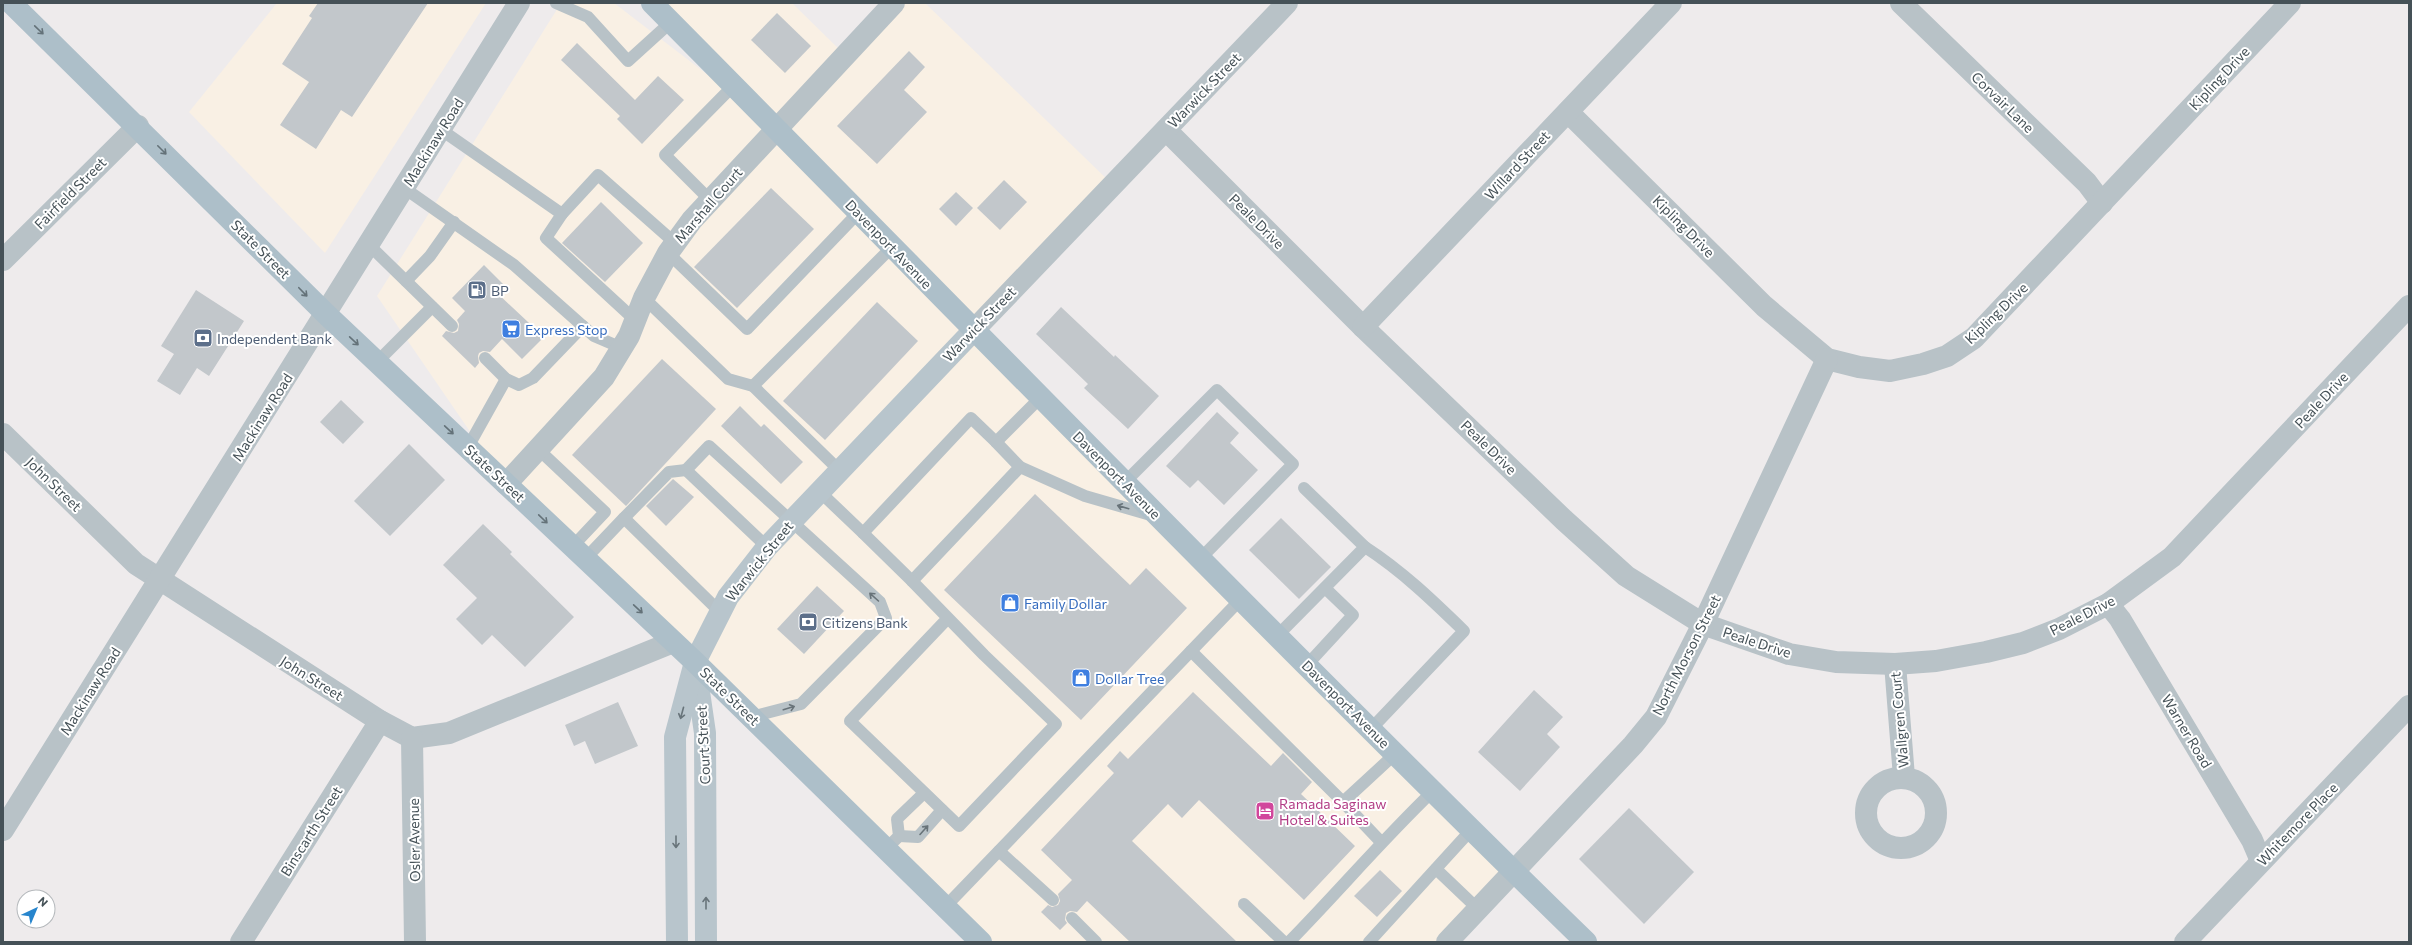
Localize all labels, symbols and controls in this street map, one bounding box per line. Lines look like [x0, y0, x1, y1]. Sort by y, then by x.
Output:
one-way arrow [34, 25, 44, 35]
street label: Kipling Drive [2185, 43, 2253, 113]
street label: Warwick Street [1164, 49, 1244, 131]
street label: Corvair Lane [1968, 68, 2038, 136]
street label: Mackinaw Road [399, 95, 467, 189]
street label: Willard Street [1481, 127, 1553, 203]
one-way arrow [157, 145, 167, 155]
street label: Fairfield Street [31, 153, 110, 232]
street label: Marshall Court [671, 164, 746, 246]
street label: Peale Drive [1226, 190, 1288, 252]
street label: Kipling Drive [1650, 192, 1718, 260]
street label: Davenport Avenue [842, 196, 936, 292]
street label: State Street [228, 216, 294, 282]
fuel station icon: BP [466, 279, 488, 301]
street label: Kipling Drive [1961, 279, 2031, 347]
place label: BP [491, 282, 509, 299]
street label: Warwick Street [939, 283, 1019, 365]
one-way arrow [299, 287, 308, 297]
supermarket icon: Express Stop [500, 318, 522, 340]
place label: Express Stop [525, 321, 608, 338]
bank icon: Independent Bank [192, 327, 214, 349]
place label: Independent Bank [217, 330, 332, 347]
one-way arrow [349, 336, 359, 345]
street label: Peale Drive [2291, 368, 2351, 432]
street label: Mackinaw Road [228, 370, 296, 464]
street label: Peale Drive [1458, 416, 1520, 478]
one-way arrow [444, 425, 454, 435]
street label: Davenport Avenue [1070, 428, 1164, 522]
street label: State Street [461, 441, 529, 505]
street label: John Street [23, 453, 86, 515]
one-way arrow [1117, 503, 1130, 510]
one-way arrow [538, 514, 548, 524]
street label: Warwick Street [722, 517, 797, 604]
street label: Peale Drive [2047, 591, 2117, 639]
shop icon: Family Dollar [999, 592, 1021, 614]
street label: North Morson Street [1648, 592, 1724, 718]
one-way arrow [870, 593, 880, 602]
place label: Family Dollar [1024, 595, 1107, 612]
one-way arrow [633, 604, 643, 613]
bank icon: Citizens Bank [797, 611, 819, 633]
place label: Citizens Bank [822, 614, 908, 631]
street label: Peale Drive [1721, 623, 1793, 661]
street label: Mackinaw Road [56, 644, 124, 738]
street label: John Street [278, 652, 347, 704]
street label: Davenport Avenue [1299, 657, 1393, 751]
street label: State Street [697, 663, 764, 729]
shop icon: Dollar Tree [1070, 667, 1092, 689]
place label: Dollar Tree [1095, 670, 1164, 687]
street label: Wallgren Court [1886, 671, 1912, 769]
street label: Warner Road [2158, 691, 2216, 771]
one-way arrow [782, 704, 795, 711]
street label: Court Street [692, 705, 714, 785]
one-way arrow [677, 706, 685, 719]
street label: Whitemore Place [2253, 779, 2341, 869]
street label: Binscarth Street [277, 783, 346, 879]
place label: Ramada Saginaw Hotel & Suites [1279, 795, 1386, 828]
street label: Osler Avenue [405, 798, 423, 882]
hotel icon: Ramada Saginaw Hotel & Suites [1254, 800, 1276, 822]
one-way arrow [919, 825, 928, 835]
one-way arrow [672, 835, 680, 848]
north arrow [16, 889, 56, 929]
text: N [36, 894, 51, 909]
one-way arrow [702, 897, 710, 910]

